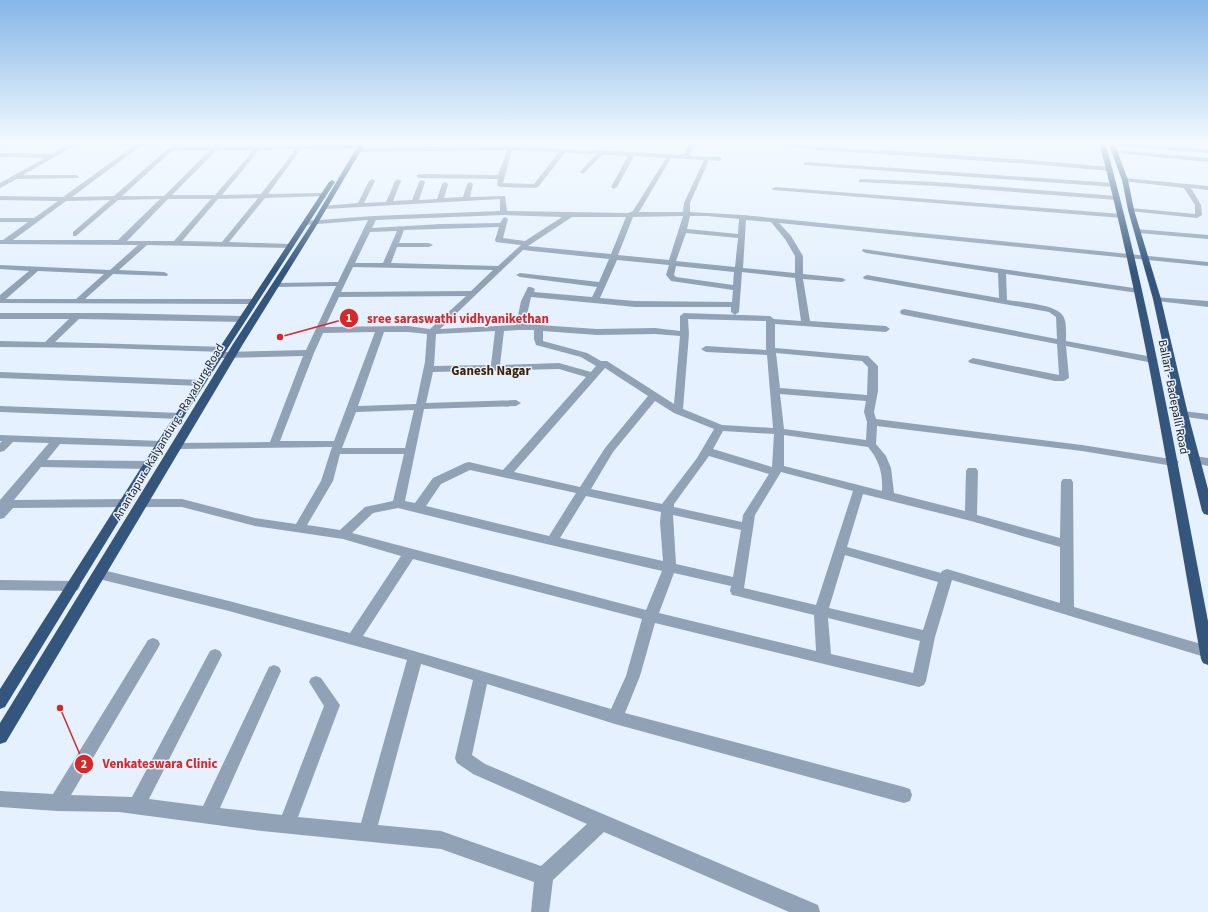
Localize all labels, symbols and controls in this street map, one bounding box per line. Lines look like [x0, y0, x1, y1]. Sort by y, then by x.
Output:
callout: sree saraswathi vidhyanikethan [339, 306, 556, 331]
text: 1 [346, 310, 352, 327]
text: sree saraswathi vidhyanikethan [367, 310, 549, 328]
street label: Ballari - Badepalli Road [1154, 338, 1192, 456]
street label: Anantapur - Kalyandurg - Rayadurg Road [109, 341, 229, 523]
district label: Ganesh Nagar [451, 362, 531, 380]
callout: Venkateswara Clinic [74, 751, 225, 776]
text: Venkateswara Clinic [101, 755, 218, 773]
text: 2 [81, 756, 87, 773]

